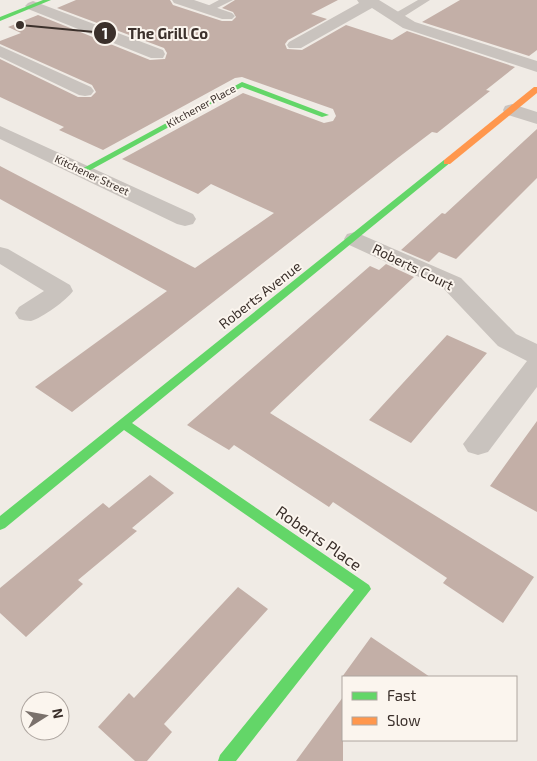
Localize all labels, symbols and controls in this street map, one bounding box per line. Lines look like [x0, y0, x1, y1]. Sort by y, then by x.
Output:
callout: The Grill Co [93, 18, 219, 48]
text: 1 [102, 24, 108, 42]
text: The Grill Co [128, 24, 208, 42]
street label: Kitchener Place [164, 81, 238, 130]
street label: Kitchener Street [53, 152, 131, 197]
street label: Roberts Court [370, 240, 457, 293]
street label: Roberts Avenue [215, 257, 304, 332]
street label: Roberts Place [273, 501, 366, 574]
legend [342, 676, 517, 741]
text: Fast [387, 686, 417, 704]
north arrow [20, 691, 70, 741]
text: N [49, 707, 68, 720]
text: Slow [387, 711, 421, 729]

